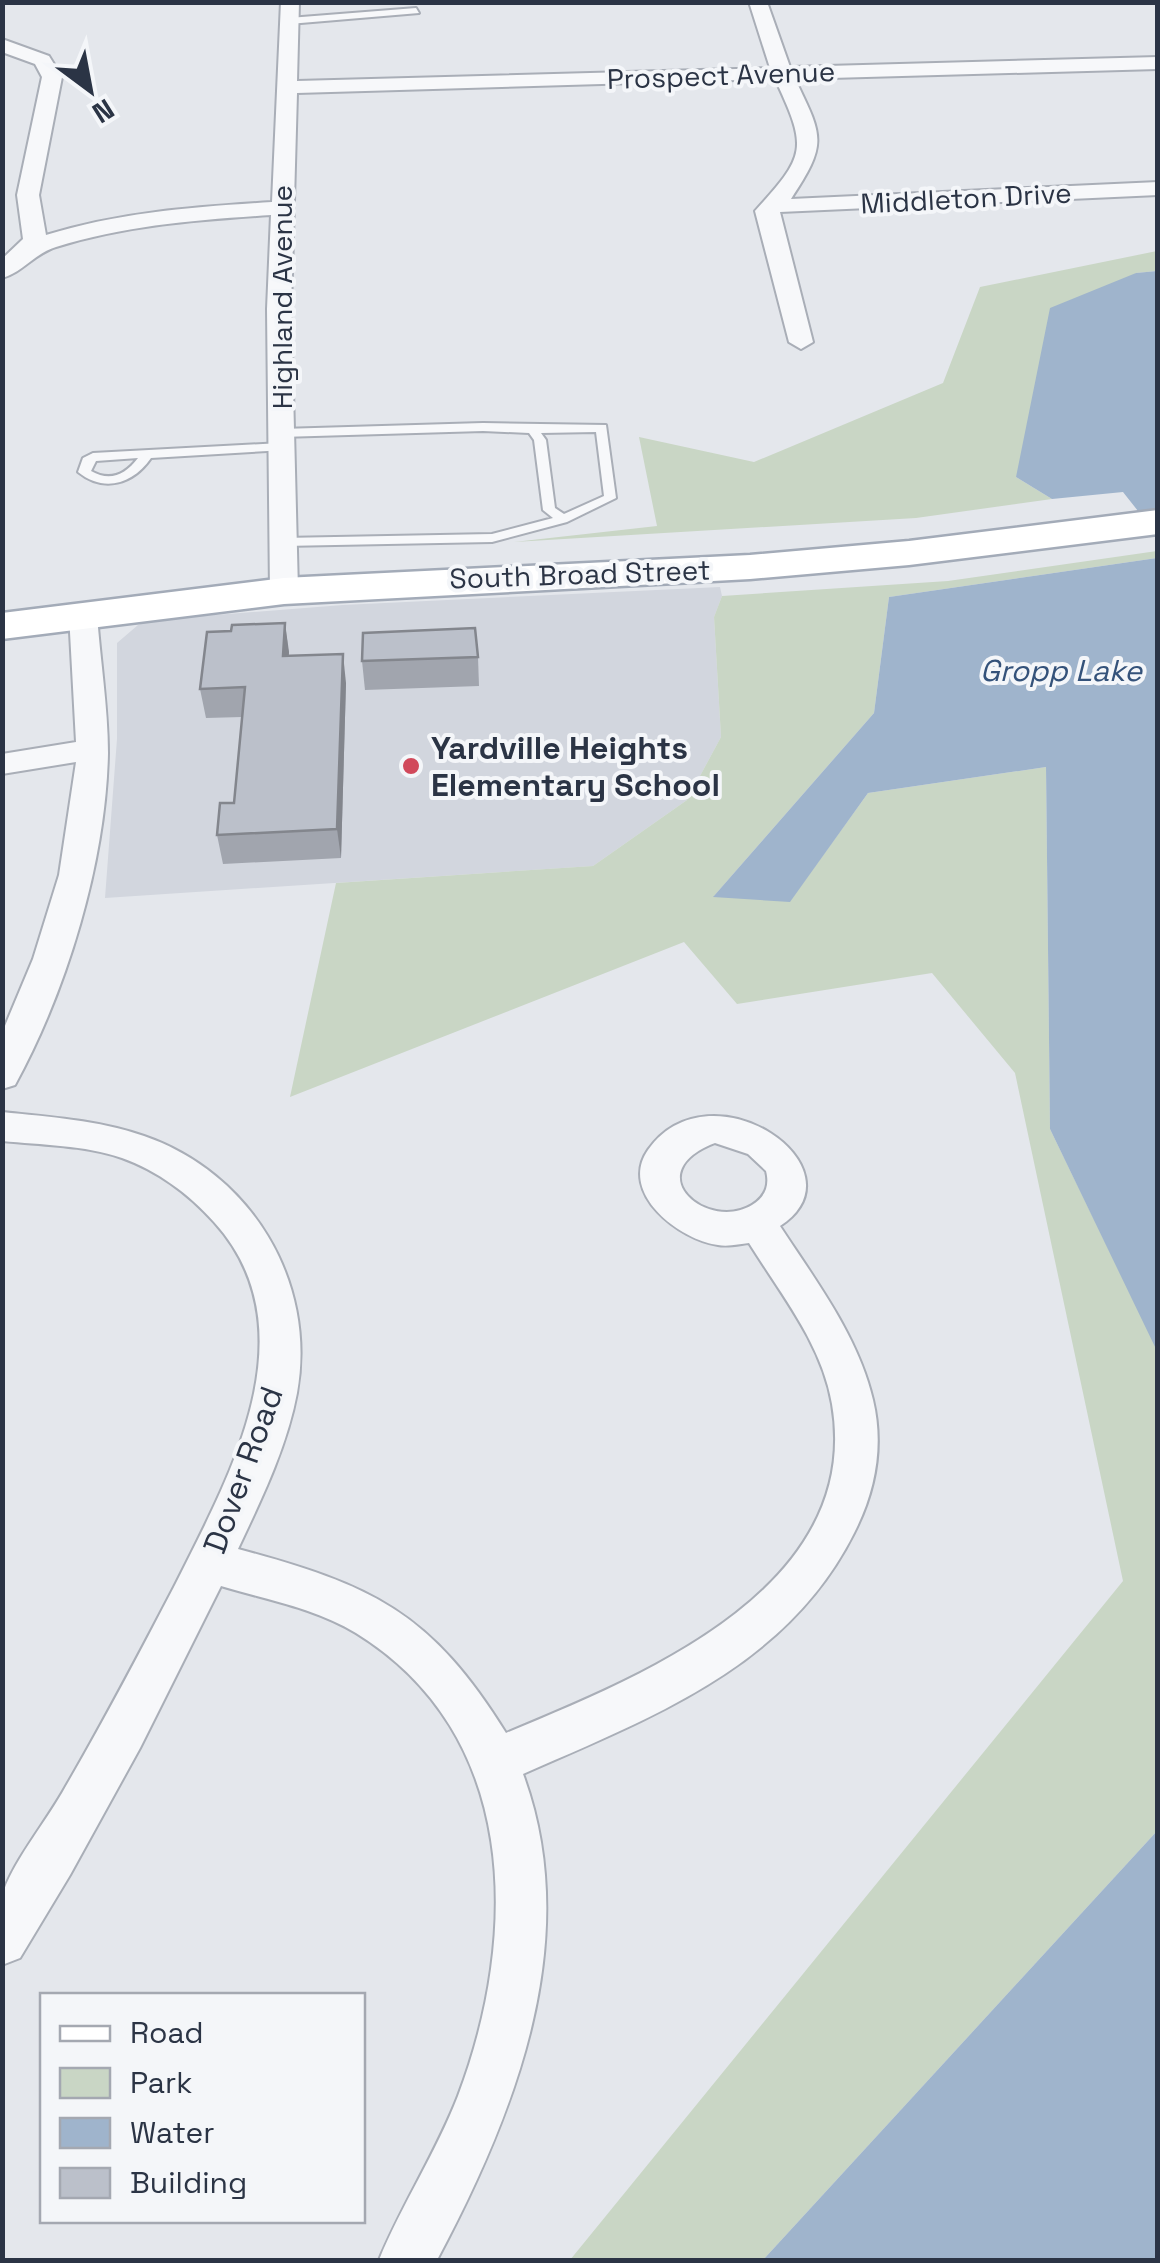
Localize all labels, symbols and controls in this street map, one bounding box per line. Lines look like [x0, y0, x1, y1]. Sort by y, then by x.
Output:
north arrow [40, 40, 140, 140]
street label: Prospect Avenue [606, 53, 836, 97]
text: N [86, 91, 121, 131]
street label: Middleton Drive [860, 174, 1072, 222]
street label: Highland Avenue [264, 185, 300, 409]
street label: South Broad Street [449, 551, 711, 597]
water label: Gropp Lake [980, 651, 1143, 690]
place label: Yardville Heights Elementary School [431, 728, 720, 805]
marker: Yardville Heights Elementary School [400, 755, 422, 777]
street label: Dover Road [194, 1381, 292, 1559]
legend [40, 1993, 365, 2223]
text: Road [130, 2013, 204, 2052]
text: Park [130, 2063, 192, 2102]
text: Water [130, 2113, 215, 2152]
text: Building [130, 2163, 247, 2202]

